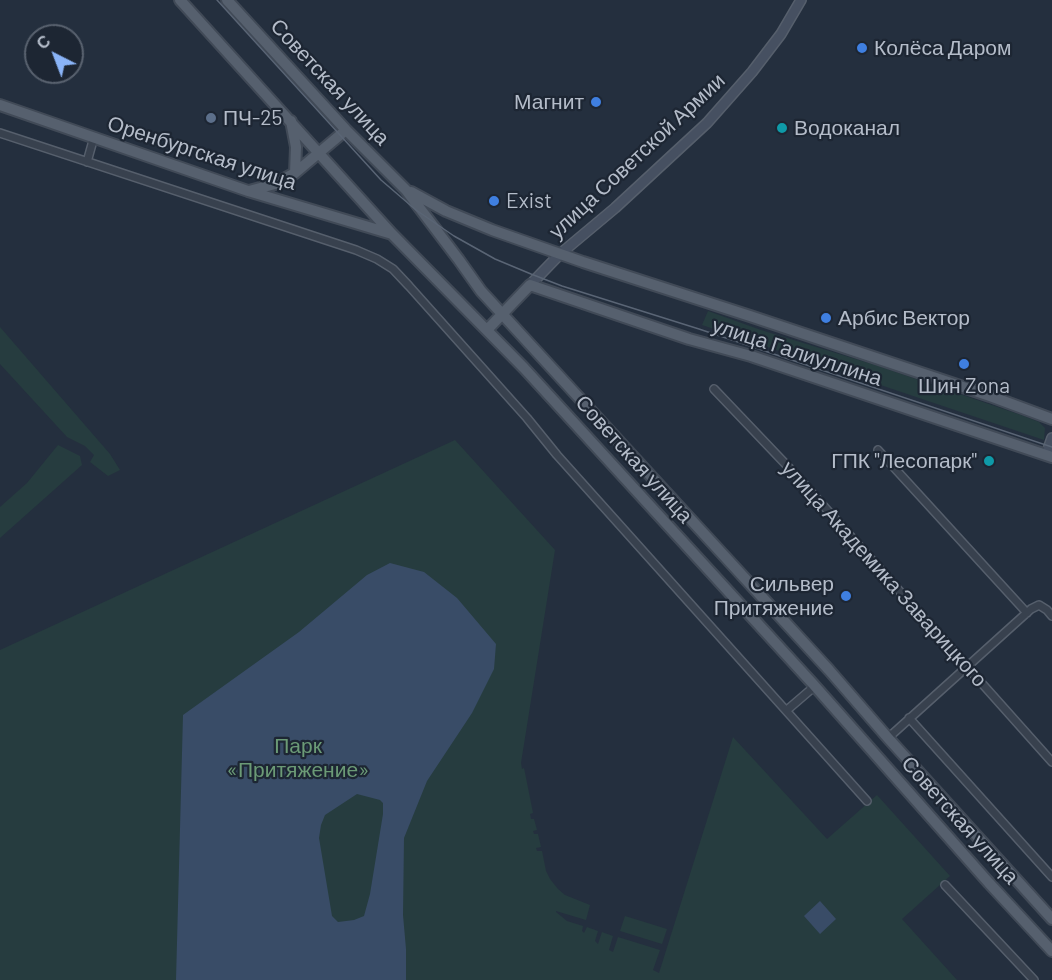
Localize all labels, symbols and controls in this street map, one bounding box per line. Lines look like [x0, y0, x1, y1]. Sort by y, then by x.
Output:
street label: Советская улица [265, 14, 395, 150]
north arrow [24, 24, 84, 84]
text: С [32, 31, 54, 53]
place label: Колёса Даром [874, 35, 1011, 61]
marker: Колёса Даром [855, 41, 869, 55]
street label: улица Советской Армии [544, 68, 730, 244]
place label: Магнит [514, 89, 584, 115]
marker: Магнит [589, 95, 603, 109]
place label: ПЧ-25 [223, 105, 282, 131]
street label: Оренбургская улица [104, 111, 300, 195]
marker: ПЧ-25 [204, 111, 218, 125]
place label: Водоканал [794, 115, 900, 141]
marker: Водоканал [775, 121, 789, 135]
place label: Exist [506, 188, 552, 214]
marker: Exist [487, 194, 501, 208]
place label: Арбис Вектор [838, 305, 970, 331]
marker: Арбис Вектор [819, 311, 833, 325]
street label: улица Галиуллина [709, 313, 885, 391]
marker: Шин Zona [957, 357, 971, 371]
place label: Шин Zona [918, 373, 1010, 399]
street label: Советская улица [570, 390, 698, 528]
place label: ГПК "Лесопарк" [831, 448, 977, 474]
marker: ГПК "Лесопарк" [982, 454, 996, 468]
street label: улица Академика Заварицкого [776, 456, 992, 692]
place label: Сильвер Притяжение [714, 571, 834, 621]
marker: Сильвер Притяжение [839, 589, 853, 603]
park label: Парк «Притяжение» [227, 733, 369, 783]
street label: Советская улица [896, 751, 1024, 889]

